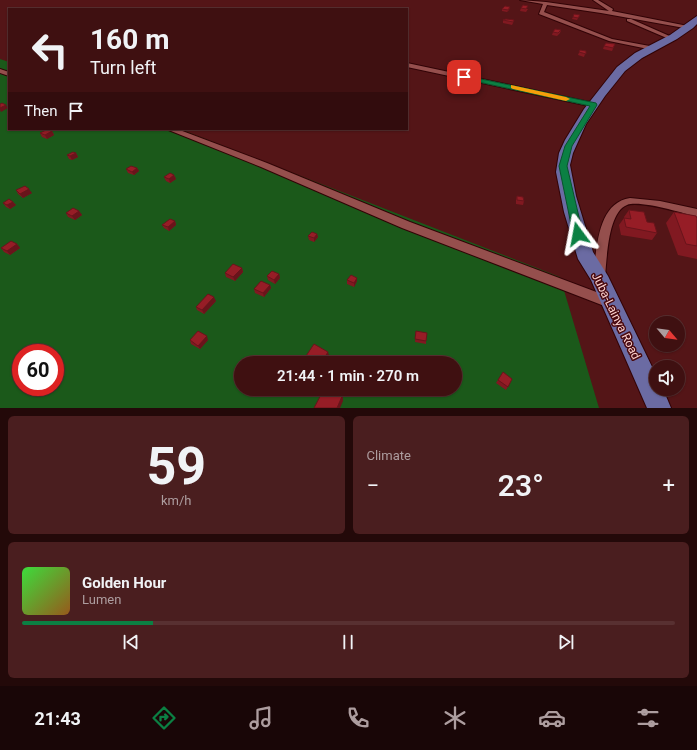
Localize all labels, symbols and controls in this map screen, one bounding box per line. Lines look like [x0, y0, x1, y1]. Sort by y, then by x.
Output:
text: 160 m [90, 23, 169, 56]
icon: left [24, 24, 76, 76]
text: Turn left [90, 57, 156, 78]
pin [447, 60, 481, 94]
icon: arrive [453, 66, 475, 88]
icon: arrive [65, 100, 87, 122]
text: Then [24, 102, 57, 120]
position arrow [557, 213, 599, 255]
street label: Juba-Lainya Road [589, 270, 643, 362]
north arrow [649, 316, 685, 352]
map controls [649, 316, 685, 396]
speed limit sign: 60 [12, 344, 64, 396]
button: sound [649, 360, 685, 396]
text: 21:44 · 1 min · 270 m [277, 367, 419, 385]
text: 59 [146, 436, 206, 497]
text: Climate [367, 448, 411, 463]
text: 23° [498, 468, 544, 503]
text: − [367, 473, 379, 498]
text: + [663, 473, 675, 498]
text: km/h [161, 493, 192, 508]
text: Golden Hour [82, 574, 166, 592]
text: Lumen [82, 592, 121, 607]
icon: previous [120, 631, 142, 653]
icon: pause [337, 631, 359, 653]
icon: next [555, 631, 577, 653]
icon: directions [150, 704, 178, 732]
icon: music [247, 704, 275, 732]
icon: phone [344, 704, 372, 732]
icon: climate [441, 704, 469, 732]
icon: car [538, 704, 566, 732]
icon: filters [634, 704, 662, 732]
text: 21:43 [34, 708, 81, 729]

